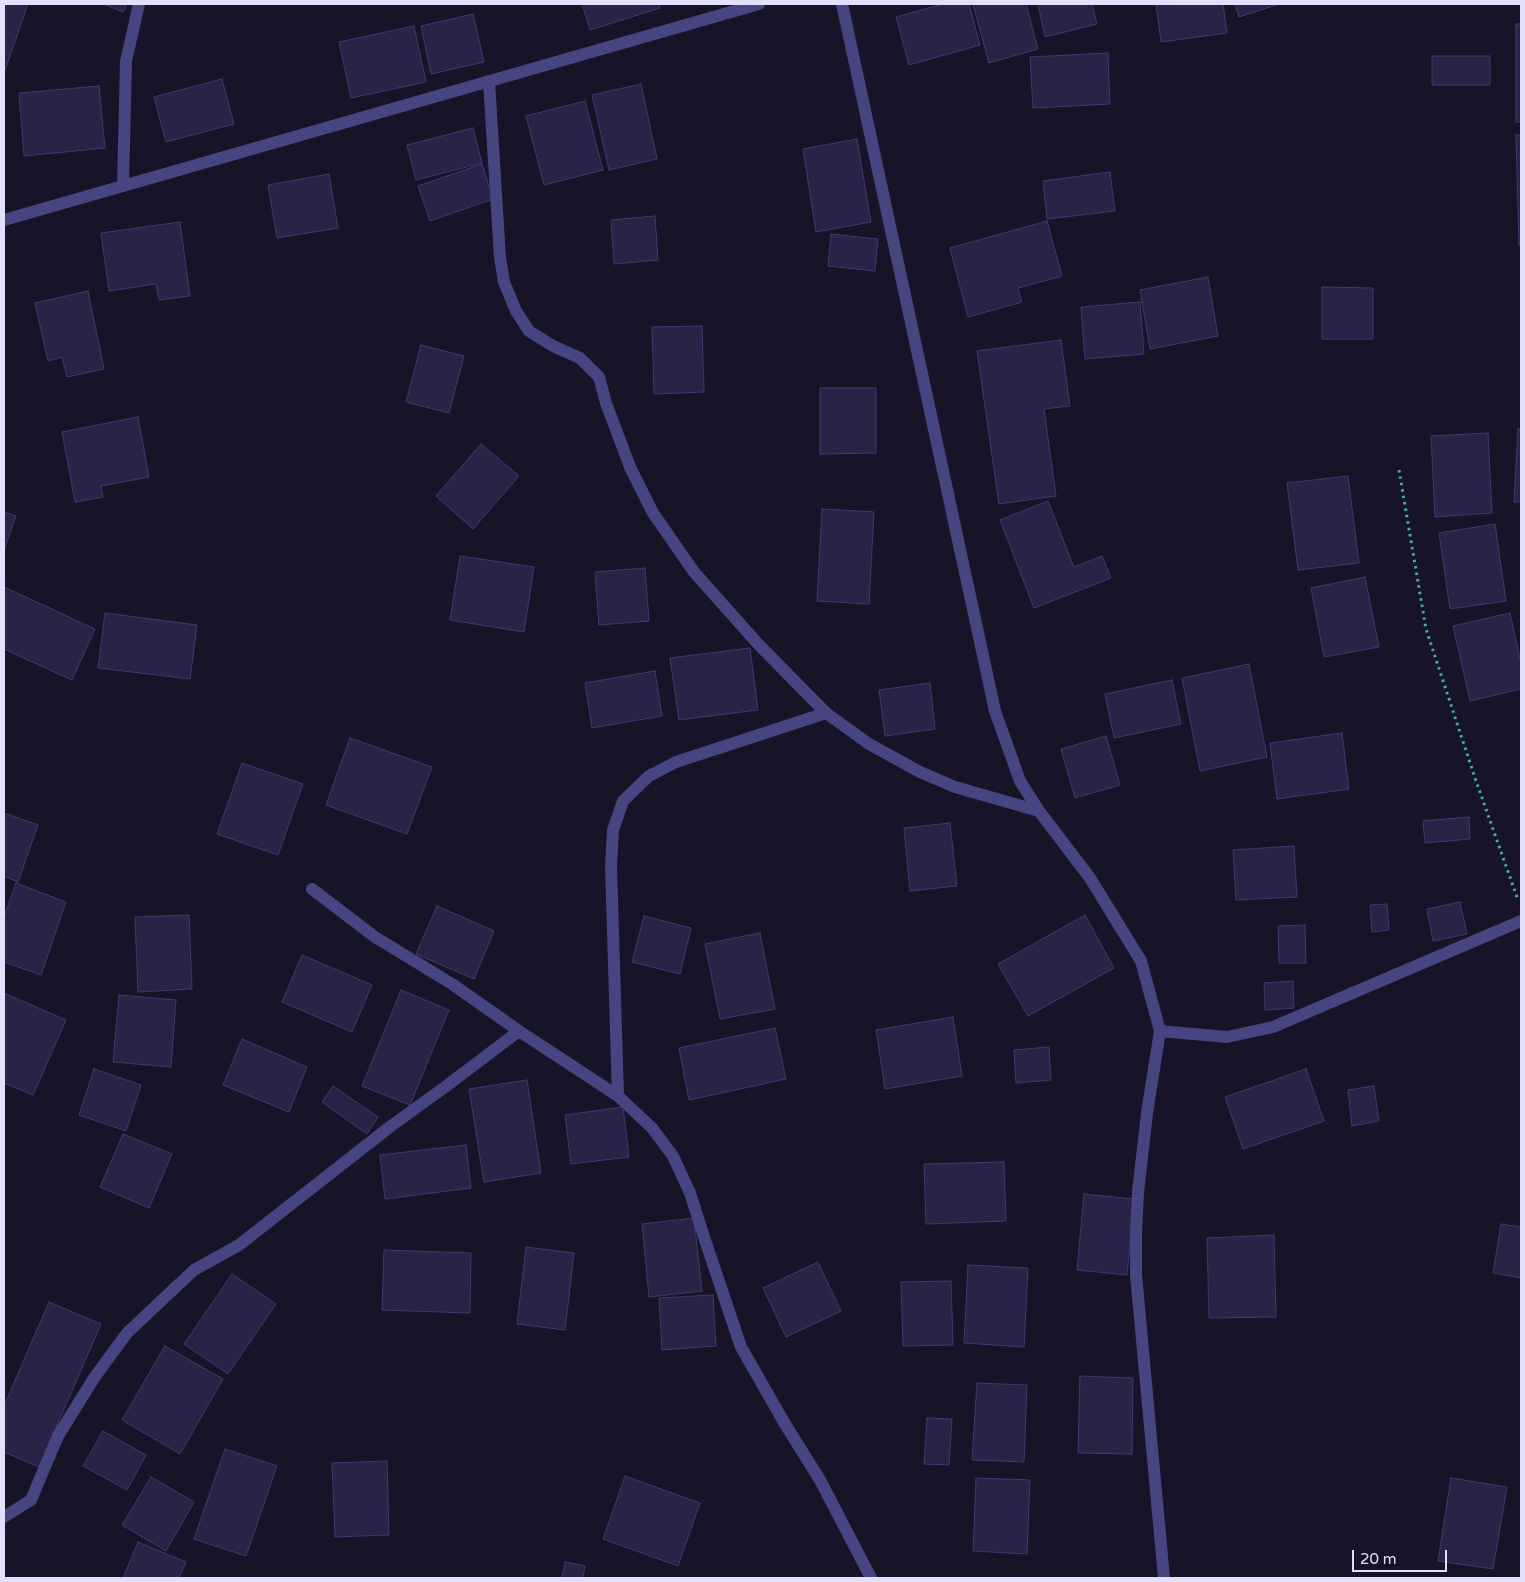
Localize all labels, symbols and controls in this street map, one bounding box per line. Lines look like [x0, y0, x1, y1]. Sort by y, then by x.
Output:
scale bar [1355, 1540, 1450, 1572]
text: 20 m [1360, 1550, 1397, 1568]

